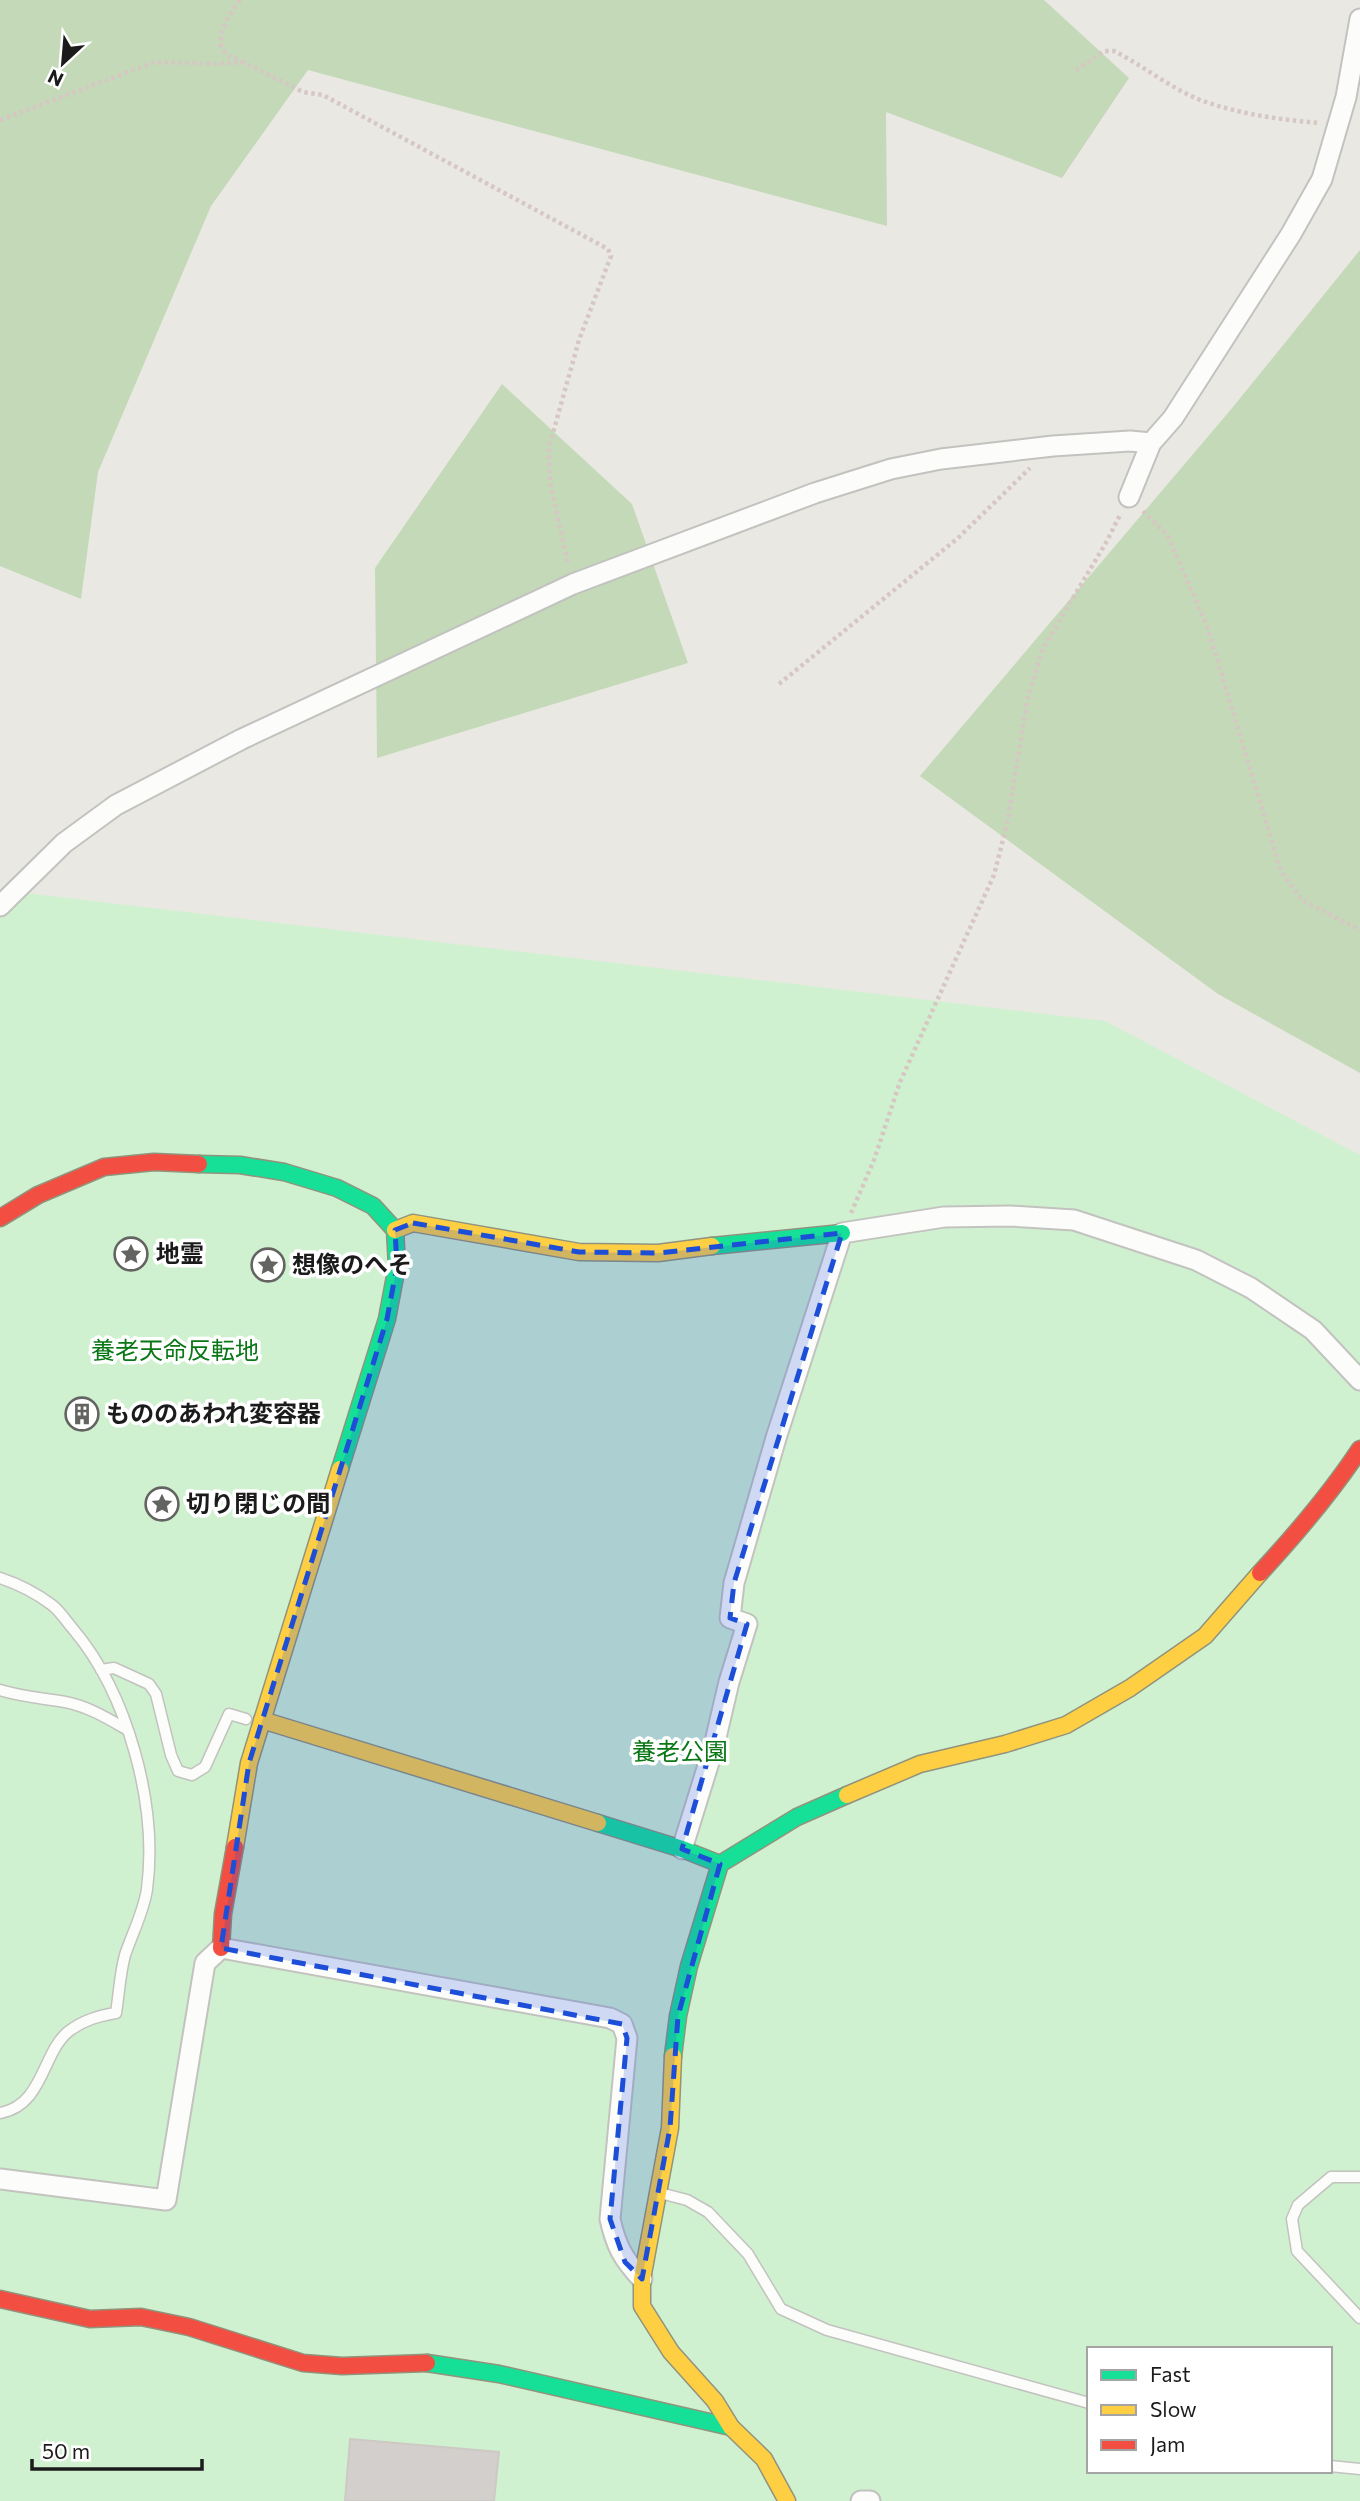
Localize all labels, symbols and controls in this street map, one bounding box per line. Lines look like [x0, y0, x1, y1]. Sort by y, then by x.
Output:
north arrow [28, 28, 98, 98]
text: N [44, 65, 67, 92]
place icon: 地霊 [112, 1235, 150, 1273]
place label: 地霊 [156, 1238, 204, 1267]
place icon: 想像のへそ [249, 1246, 287, 1284]
place label: 想像のへそ [292, 1249, 412, 1278]
park label: 養老天命反転地 [91, 1335, 259, 1364]
building icon: もののあわれ変容器 [63, 1395, 101, 1433]
place label: もののあわれ変容器 [106, 1398, 321, 1427]
place icon: 切り閉じの間 [143, 1485, 181, 1523]
place label: 切り閉じの間 [186, 1488, 330, 1517]
park label: 養老公園 [632, 1736, 728, 1765]
legend [1087, 2347, 1332, 2473]
text: Fast [1150, 2361, 1191, 2386]
text: Slow [1150, 2396, 1197, 2421]
scale bar [32, 2428, 201, 2472]
text: Jam [1150, 2431, 1185, 2456]
text: 50 m [42, 2438, 90, 2463]

